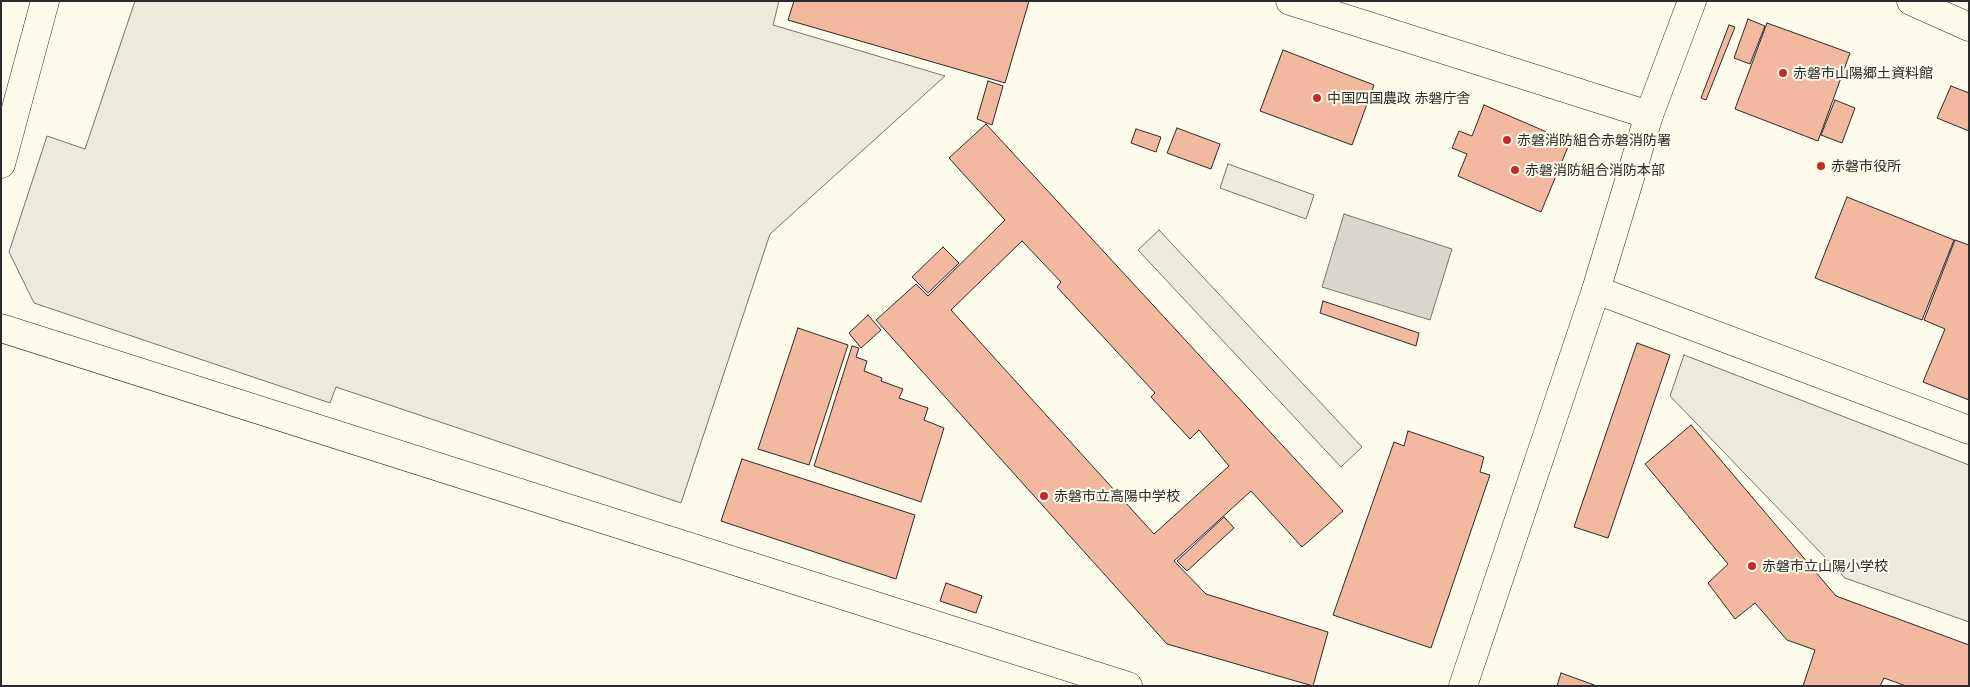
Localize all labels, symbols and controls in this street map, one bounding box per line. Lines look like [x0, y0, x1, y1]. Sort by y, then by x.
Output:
place label: 赤磐市山陽郷土資料館 [1793, 65, 1933, 81]
marker: 赤磐市山陽郷土資料館 [1777, 67, 1789, 79]
place label: 中国四国農政 赤磐庁舎 [1327, 90, 1471, 106]
marker: 中国四国農政 赤磐庁舎 [1311, 92, 1323, 104]
place label: 赤磐消防組合赤磐消防署 [1517, 132, 1671, 148]
marker: 赤磐消防組合赤磐消防署 [1501, 134, 1513, 146]
place label: 赤磐市役所 [1831, 158, 1901, 174]
marker: 赤磐市役所 [1815, 160, 1827, 172]
place label: 赤磐消防組合消防本部 [1525, 162, 1665, 178]
marker: 赤磐消防組合消防本部 [1509, 164, 1521, 176]
place label: 赤磐市立高陽中学校 [1054, 488, 1180, 504]
marker: 赤磐市立高陽中学校 [1038, 490, 1050, 502]
place label: 赤磐市立山陽小学校 [1762, 558, 1888, 574]
marker: 赤磐市立山陽小学校 [1746, 560, 1758, 572]

